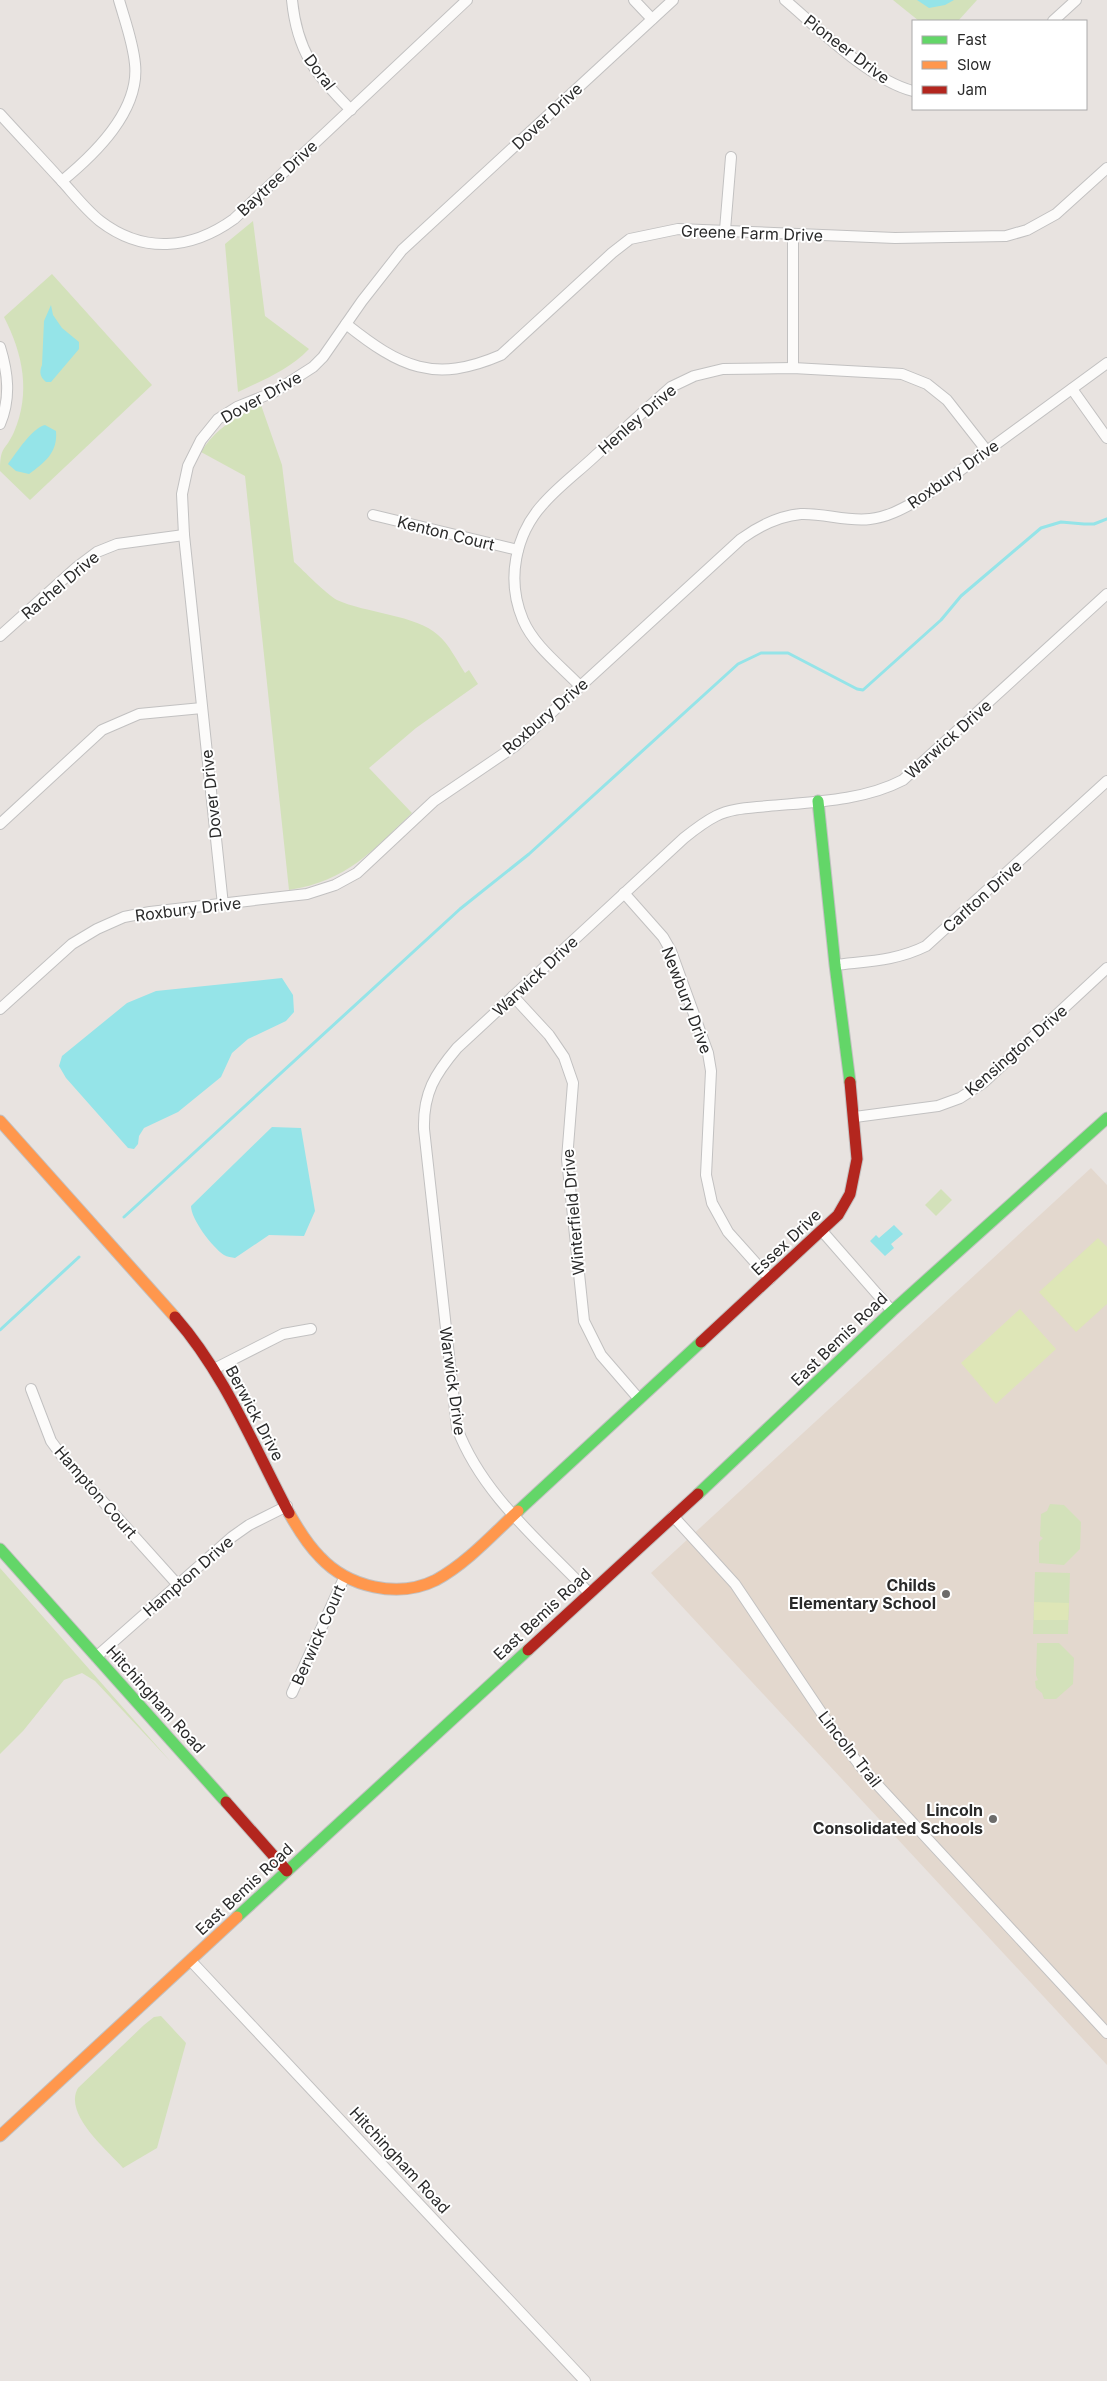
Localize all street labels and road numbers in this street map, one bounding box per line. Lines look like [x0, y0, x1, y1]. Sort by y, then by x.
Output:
street label: Pioneer Drive [800, 10, 894, 88]
street label: Doral [300, 50, 340, 94]
street label: Dover Drive [508, 78, 586, 154]
street label: Baytree Drive [233, 136, 321, 220]
street label: Greene Farm Drive [681, 221, 823, 245]
street label: Dover Drive [217, 367, 305, 427]
street label: Henley Drive [594, 380, 680, 458]
street label: Roxbury Drive [904, 435, 1002, 513]
street label: Kenton Court [395, 511, 497, 555]
street label: Rachel Drive [17, 547, 103, 623]
street label: Roxbury Drive [498, 673, 592, 759]
street label: Warwick Drive [901, 695, 995, 783]
street label: Dover Drive [196, 749, 226, 839]
street label: Carlton Drive [938, 855, 1026, 937]
street label: Roxbury Drive [134, 893, 242, 925]
street label: Warwick Drive [488, 931, 582, 1021]
street label: Newbury Drive [657, 944, 717, 1056]
street label: Kensington Drive [961, 1000, 1071, 1100]
street label: Winterfield Drive [558, 1148, 588, 1276]
street label: Essex Drive [747, 1205, 825, 1279]
street label: East Bemis Road [787, 1288, 891, 1390]
street label: Warwick Drive [435, 1326, 471, 1436]
street label: Berwick Drive [222, 1362, 288, 1464]
street label: Hampton Court [51, 1442, 141, 1542]
street label: Hampton Drive [139, 1531, 237, 1621]
street label: East Bemis Road [489, 1564, 595, 1664]
street label: Berwick Court [287, 1582, 349, 1688]
street label: Hitchingham Road [102, 1641, 210, 1757]
street label: Lincoln Trail [814, 1707, 886, 1791]
street label: East Bemis Road [191, 1839, 297, 1939]
street label: Hitchingham Road [346, 2103, 454, 2217]

